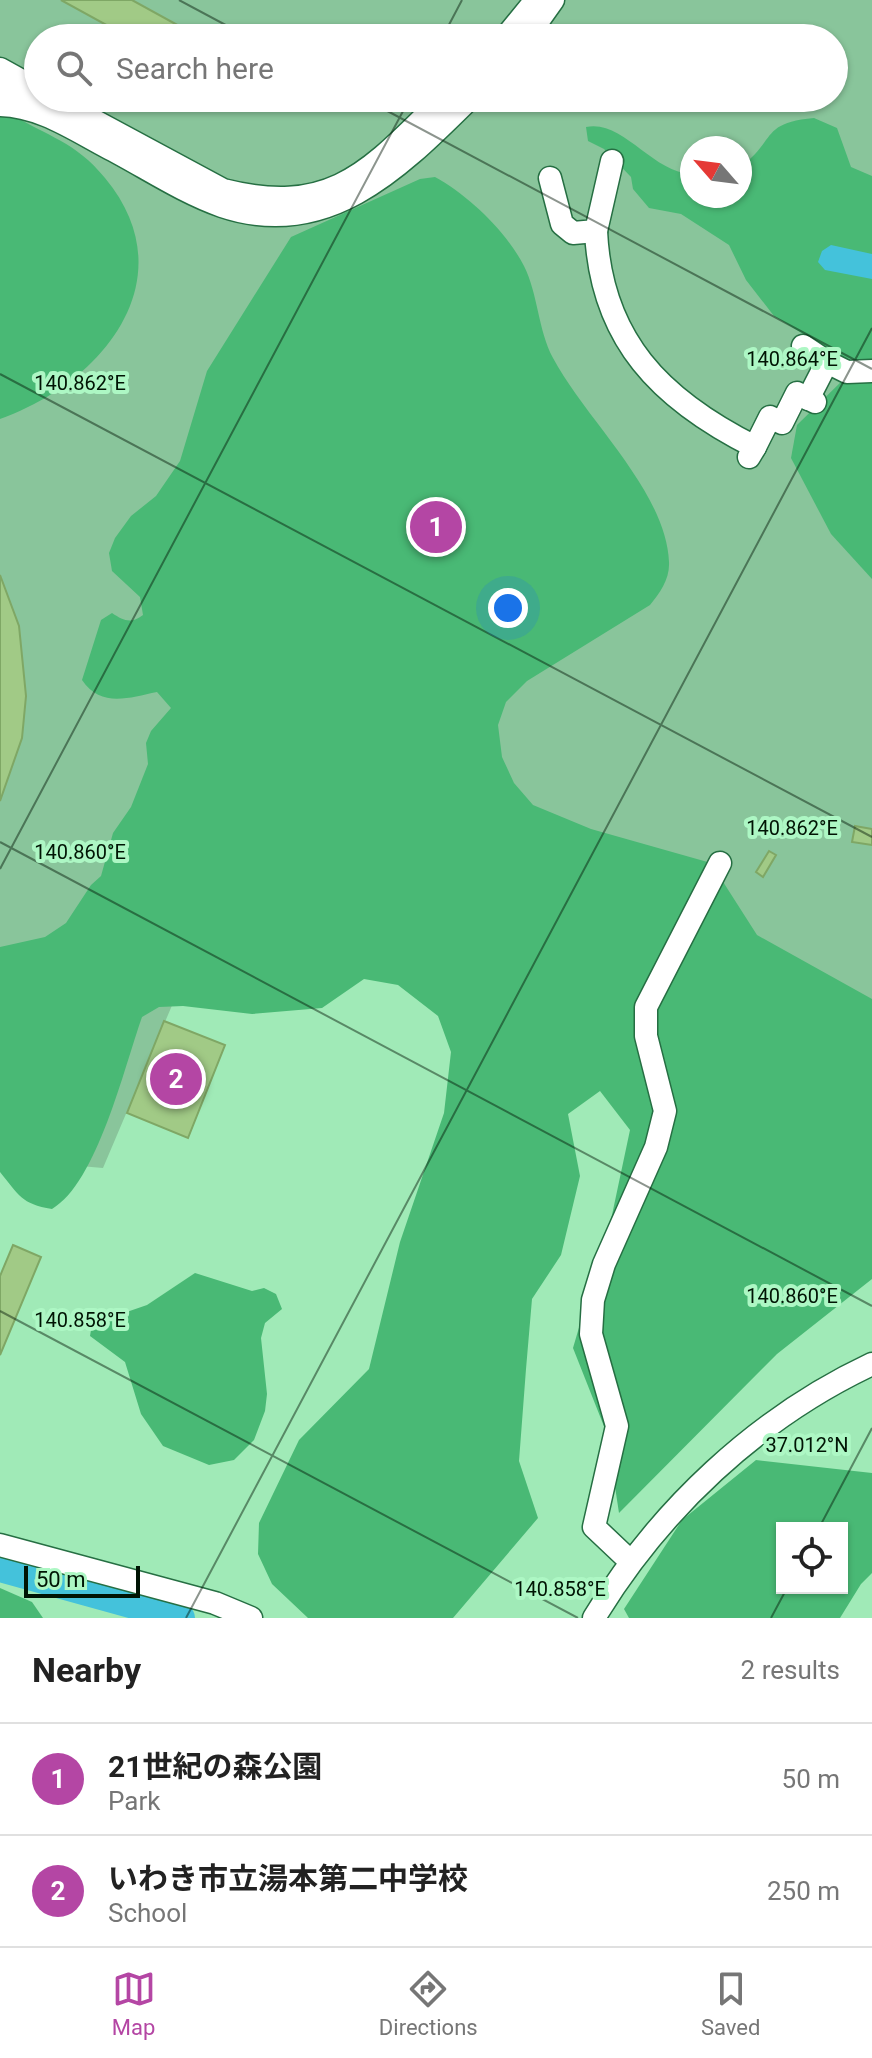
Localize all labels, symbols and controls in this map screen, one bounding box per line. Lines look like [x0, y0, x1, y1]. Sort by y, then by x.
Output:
search box [24, 24, 848, 112]
icon: search [52, 46, 96, 90]
text: Search here [116, 51, 274, 86]
north arrow [680, 136, 752, 208]
text: 140.864°E [746, 347, 838, 371]
text: 140.862°E [34, 371, 126, 395]
pin: 1 [410, 497, 462, 557]
your location [488, 588, 528, 628]
text: 140.862°E [746, 816, 838, 840]
text: 140.860°E [34, 840, 126, 864]
pin: 2 [150, 1049, 202, 1109]
text: 140.860°E [746, 1284, 838, 1308]
text: 140.858°E [34, 1308, 126, 1332]
text: 37.012°N [765, 1433, 849, 1457]
map controls [776, 1522, 848, 1594]
button: locate [776, 1522, 848, 1594]
scale bar [24, 1562, 140, 1598]
text: 50 m [36, 1567, 85, 1592]
text: 140.858°E [514, 1577, 606, 1601]
text: Nearby [32, 1650, 141, 1690]
text: 2 results [741, 1655, 840, 1685]
text: 21世紀の森公園 [108, 1749, 322, 1784]
text: 1 [51, 1764, 65, 1794]
text: 50 m [782, 1764, 840, 1794]
text: Park [108, 1786, 160, 1816]
text: いわき市立湯本第二中学校 [108, 1861, 468, 1896]
text: 2 [51, 1876, 65, 1906]
text: 250 m [767, 1876, 840, 1906]
text: School [108, 1898, 187, 1928]
tab: Map [112, 1967, 156, 2040]
tab: Directions [379, 1967, 478, 2040]
tab: Saved [701, 1967, 760, 2040]

